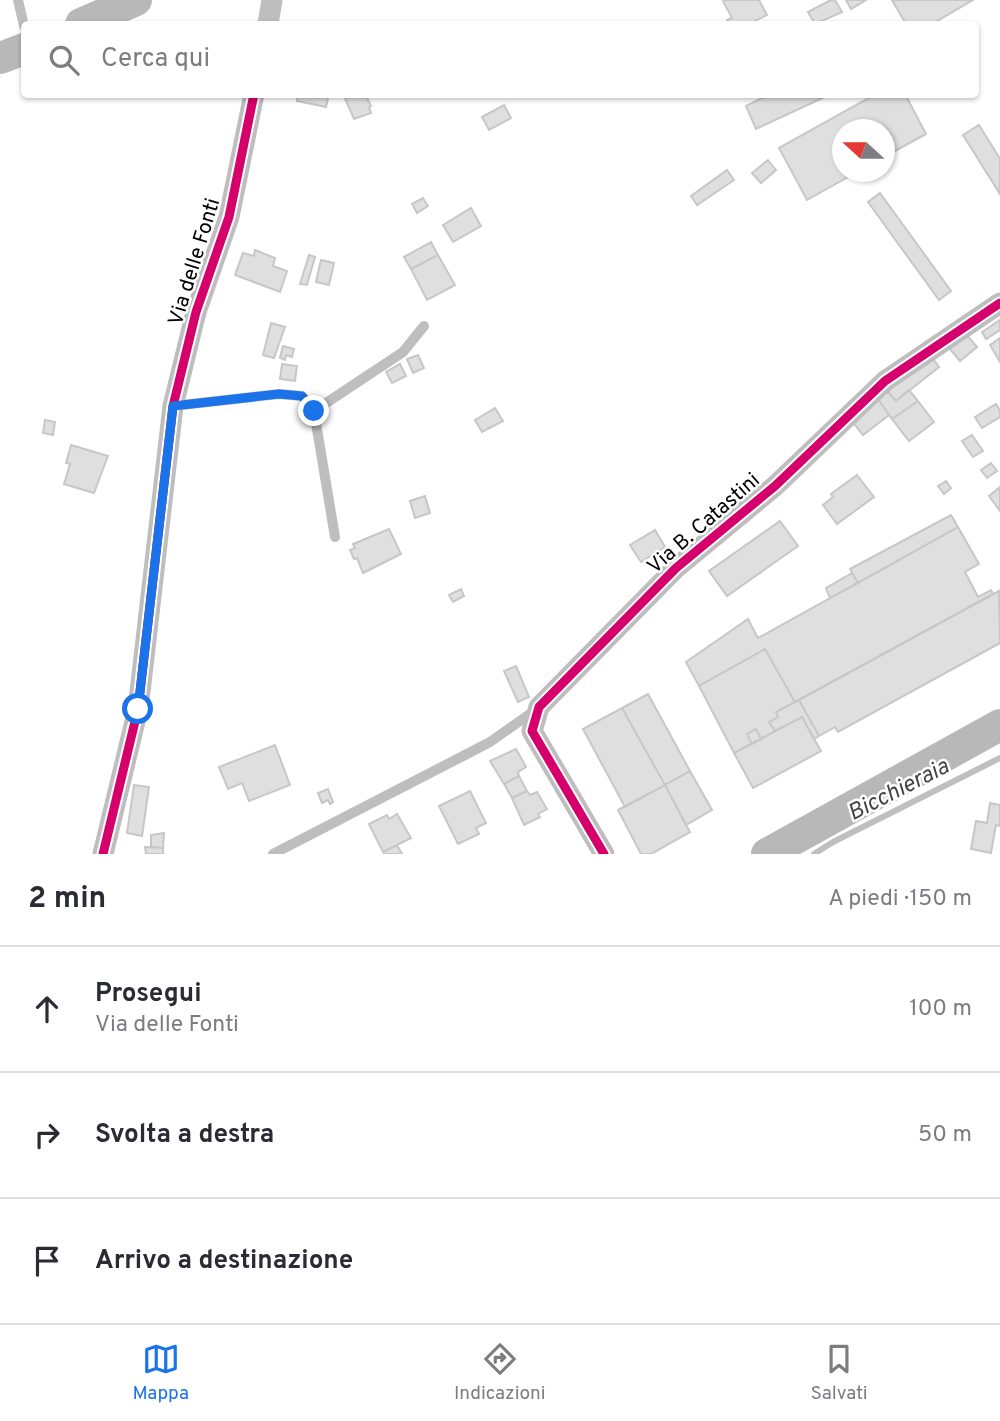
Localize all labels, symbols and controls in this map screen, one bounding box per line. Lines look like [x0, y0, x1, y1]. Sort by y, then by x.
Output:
search box [21, 21, 979, 98]
icon: search [45, 41, 83, 79]
text: Cerca qui [101, 43, 210, 76]
north arrow [832, 119, 895, 182]
street label: Via delle Fonti [163, 195, 227, 329]
route end [298, 395, 329, 426]
street label: Via B. Catastini [642, 468, 766, 580]
route start [122, 693, 153, 724]
water label: Bicchieraia [843, 753, 955, 829]
text: 2 min [28, 881, 106, 918]
text: A piedi · 150 m [828, 885, 972, 914]
text: Prosegui [95, 978, 202, 1011]
icon: ahead [28, 990, 66, 1028]
text: 100 m [909, 995, 972, 1024]
text: Via delle Fonti [95, 1011, 239, 1040]
icon: right [28, 1116, 66, 1154]
text: Svolta a destra [95, 1119, 274, 1152]
text: 50 m [918, 1121, 972, 1150]
icon: arrive [28, 1242, 66, 1280]
text: Arrivo a destinazione [95, 1245, 353, 1278]
tab: Mappa [132, 1340, 189, 1406]
tab: Indicazioni [454, 1340, 546, 1406]
tab: Salvati [810, 1340, 868, 1406]

